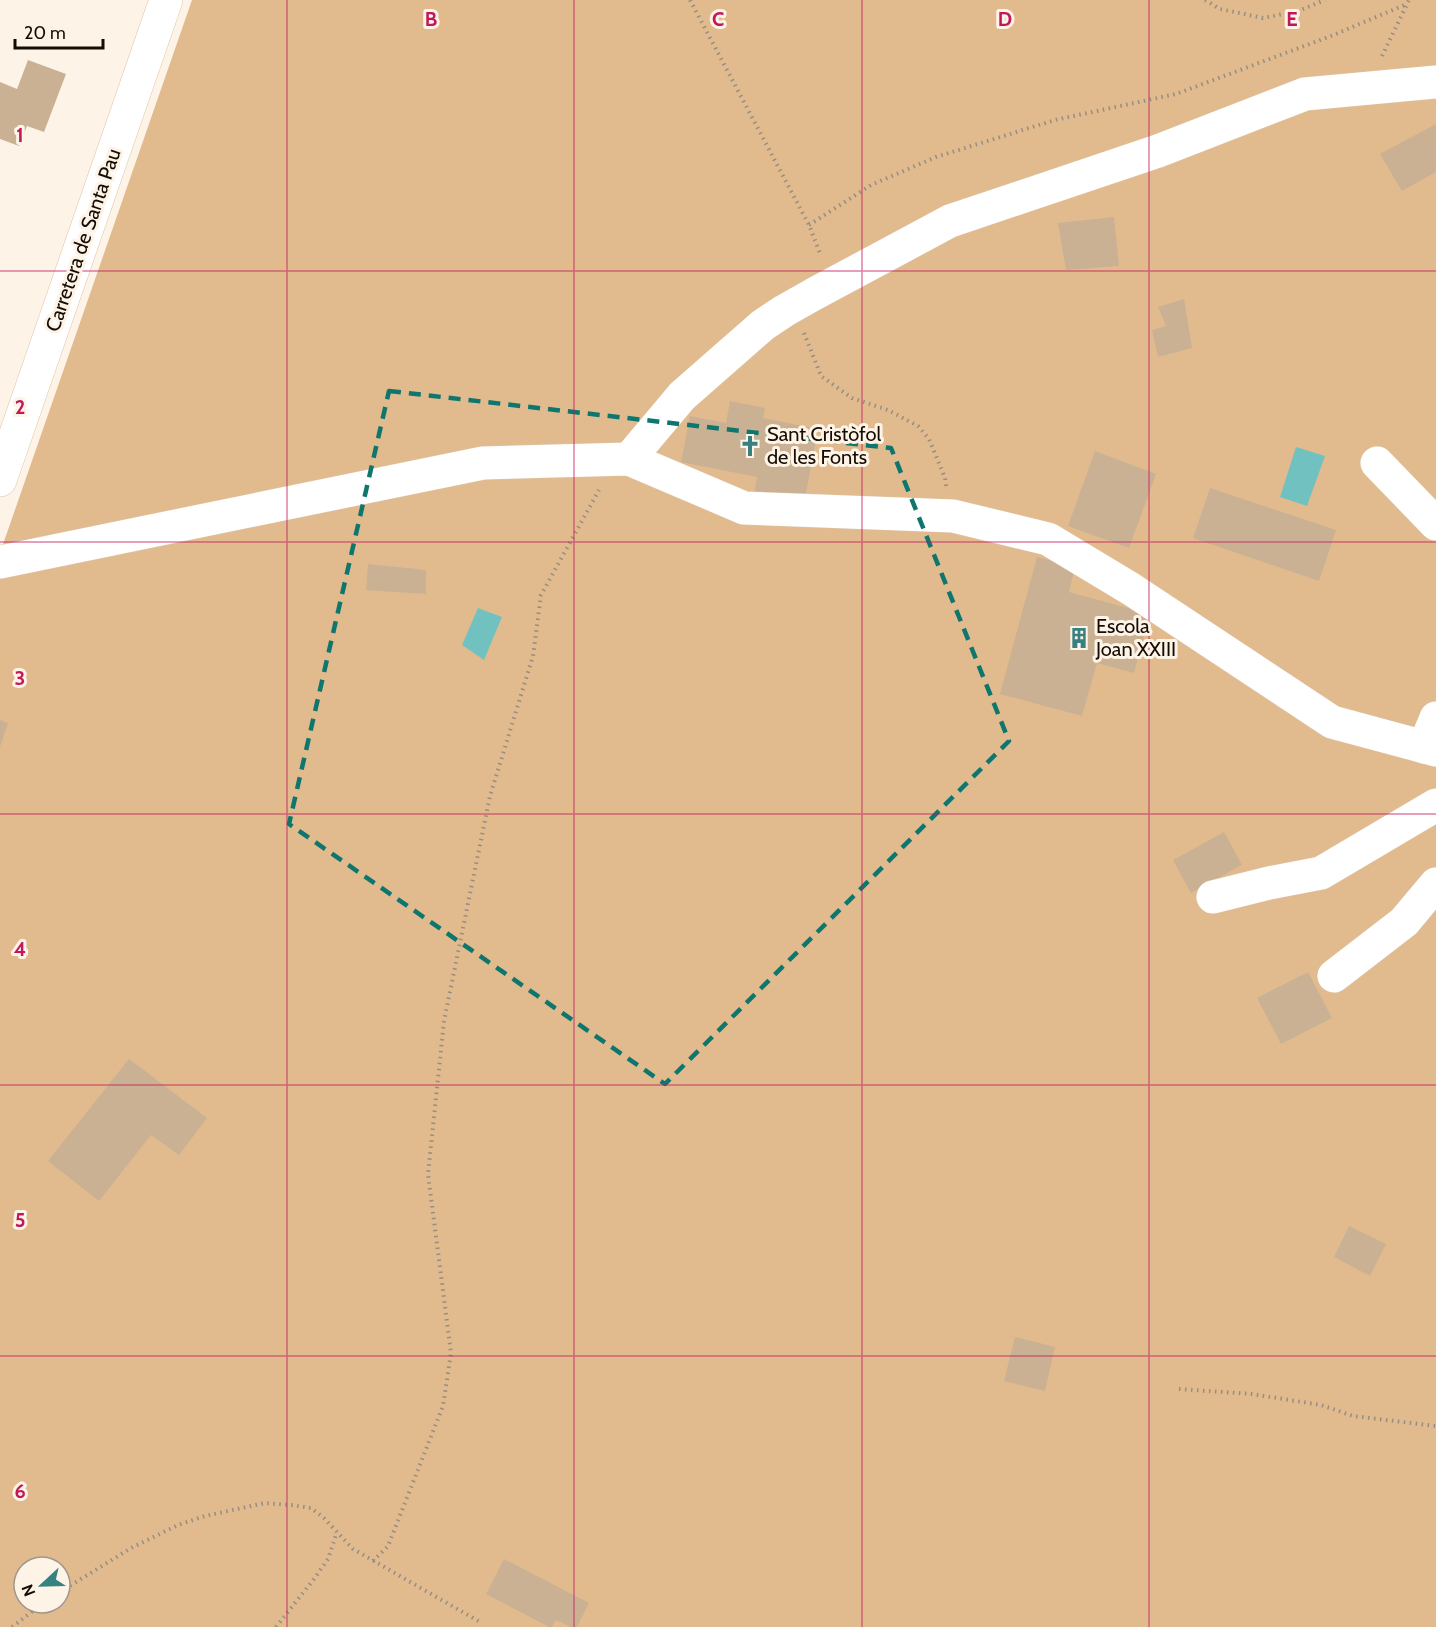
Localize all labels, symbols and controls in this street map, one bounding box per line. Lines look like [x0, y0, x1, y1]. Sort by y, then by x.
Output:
text: B [425, 7, 437, 31]
text: C [712, 7, 724, 31]
text: D [998, 7, 1012, 31]
text: E [1286, 7, 1298, 31]
scale bar [15, 12, 104, 50]
text: 20 m [24, 22, 66, 44]
text: 1 [16, 123, 24, 147]
street label: Carretera de Santa Pau [40, 145, 126, 335]
text: 2 [15, 395, 25, 419]
place label: Sant Cristòfol de les Fonts [767, 422, 882, 469]
church icon: Sant Cristòfol de les Fonts [738, 434, 762, 458]
place label: Escola Joan XXIII [1095, 614, 1176, 661]
building icon: Escola Joan XXIII [1067, 626, 1091, 650]
text: 3 [15, 666, 25, 690]
text: 4 [14, 937, 26, 961]
text: 5 [15, 1208, 25, 1232]
text: 6 [14, 1479, 26, 1503]
north arrow [12, 1555, 72, 1615]
text: N [18, 1582, 39, 1599]

